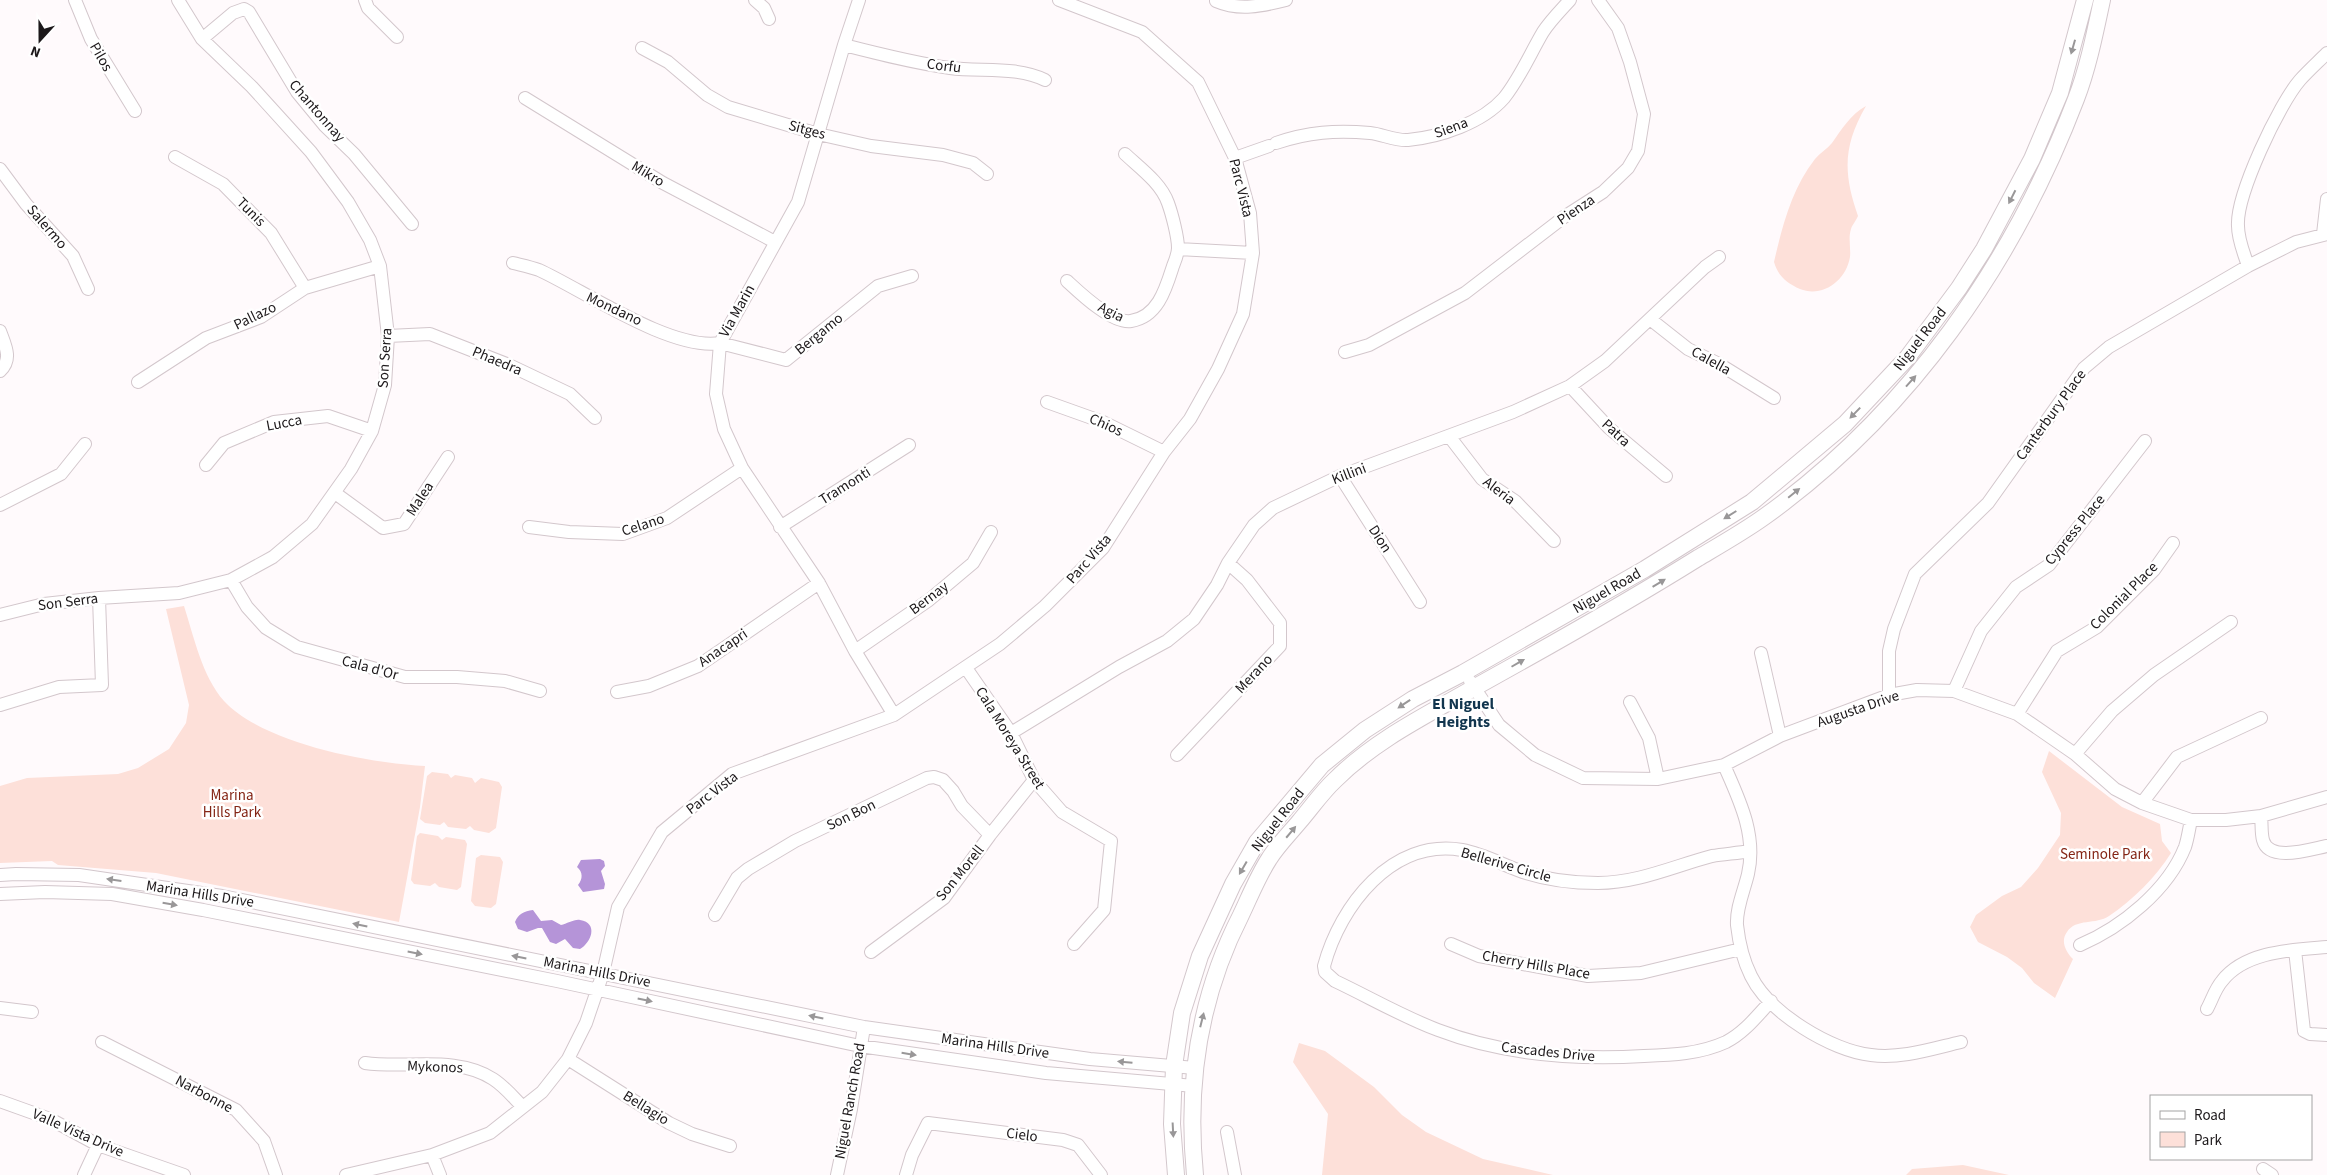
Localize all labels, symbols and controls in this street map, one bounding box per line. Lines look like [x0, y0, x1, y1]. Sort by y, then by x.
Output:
north arrow [15, 15, 65, 65]
street label: Pilos [84, 39, 118, 75]
text: N [28, 40, 44, 62]
one-way arrow [2068, 40, 2076, 55]
street label: Corfu [926, 53, 962, 79]
street label: Chantonnay [284, 75, 350, 147]
street label: Siena [1431, 112, 1471, 144]
street label: Sitges [786, 115, 828, 145]
street label: Mikro [627, 156, 669, 192]
street label: Parc Vista [1224, 156, 1258, 220]
street label: Pienza [1553, 190, 1599, 230]
one-way arrow [2008, 190, 2016, 205]
street label: Tunis [232, 193, 270, 231]
street label: Salermo [22, 200, 72, 254]
street label: Via Marin [714, 281, 760, 341]
street label: Mondano [583, 287, 645, 331]
street label: Pallazo [230, 297, 280, 335]
street label: Agia [1094, 297, 1128, 327]
street label: Niguel Road [1888, 303, 1952, 375]
street label: Bergamo [790, 308, 848, 360]
street label: Son Serra [372, 327, 398, 389]
street label: Phaedra [469, 341, 525, 381]
street label: Calella [1687, 341, 1735, 381]
street label: Canterbury Place [2011, 365, 2091, 465]
one-way arrow [1906, 375, 1917, 387]
one-way arrow [1849, 406, 1861, 418]
street label: Chios [1086, 408, 1126, 442]
street label: Lucca [264, 409, 304, 437]
street label: Patra [1597, 414, 1635, 452]
street label: Killini [1329, 458, 1369, 490]
street label: Tramonti [815, 462, 875, 510]
street label: Aleria [1478, 472, 1520, 510]
street label: Malea [401, 478, 439, 520]
one-way arrow [1787, 487, 1800, 498]
street label: Cypress Place [2040, 490, 2110, 570]
street label: Celano [619, 508, 667, 542]
one-way arrow [1723, 511, 1737, 520]
street label: Dion [1363, 521, 1397, 557]
street label: Parc Vista [1061, 529, 1117, 589]
street label: Colonial Place [2085, 557, 2163, 635]
street label: Niguel Road [1569, 563, 1645, 619]
street label: Bernay [905, 576, 953, 620]
one-way arrow [1652, 578, 1665, 587]
street label: Son Serra [37, 588, 99, 616]
street label: Anacapri [694, 624, 752, 672]
street label: Cala d'Or [339, 650, 401, 686]
street label: Merano [1230, 650, 1278, 698]
one-way arrow [1511, 659, 1524, 668]
street label: Cala Moreya Street [970, 683, 1050, 793]
street label: Augusta Drive [1814, 685, 1902, 733]
district label: El Niguel Heights [1432, 693, 1494, 733]
one-way arrow [1398, 699, 1411, 709]
street label: Parc Vista [682, 767, 742, 819]
street label: Niguel Road [1246, 784, 1310, 856]
park label: Marina Hills Park [203, 785, 262, 823]
street label: Son Bon [823, 794, 879, 836]
one-way arrow [1285, 826, 1296, 839]
street label: Son Morell [931, 840, 989, 905]
street label: Bellerive Circle [1458, 842, 1554, 888]
park label: Seminole Park [2060, 844, 2151, 865]
one-way arrow [1239, 860, 1247, 875]
street label: Marina Hills Drive [145, 875, 255, 913]
one-way arrow [106, 876, 122, 884]
one-way arrow [162, 901, 178, 909]
one-way arrow [352, 920, 368, 928]
street label: Cherry Hills Place [1480, 945, 1592, 985]
one-way arrow [408, 949, 423, 957]
street label: Marina Hills Drive [541, 951, 653, 993]
one-way arrow [511, 953, 527, 961]
one-way arrow [637, 997, 653, 1005]
one-way arrow [808, 1013, 823, 1021]
one-way arrow [1199, 1013, 1207, 1028]
street label: Marina Hills Drive [940, 1028, 1050, 1064]
street label: Cascades Drive [1500, 1037, 1596, 1067]
street label: Niguel Ranch Road [829, 1041, 871, 1161]
one-way arrow [901, 1050, 917, 1058]
street label: Mykonos [407, 1056, 463, 1078]
one-way arrow [1117, 1058, 1133, 1066]
street label: Narbonne [171, 1070, 237, 1118]
street label: Bellagio [619, 1086, 673, 1130]
legend [2150, 1095, 2312, 1160]
street label: Valle Vista Drive [29, 1103, 127, 1163]
text: Road [2194, 1105, 2226, 1126]
one-way arrow [1169, 1122, 1177, 1138]
street label: Cielo [1005, 1123, 1039, 1147]
text: Park [2194, 1130, 2223, 1151]

